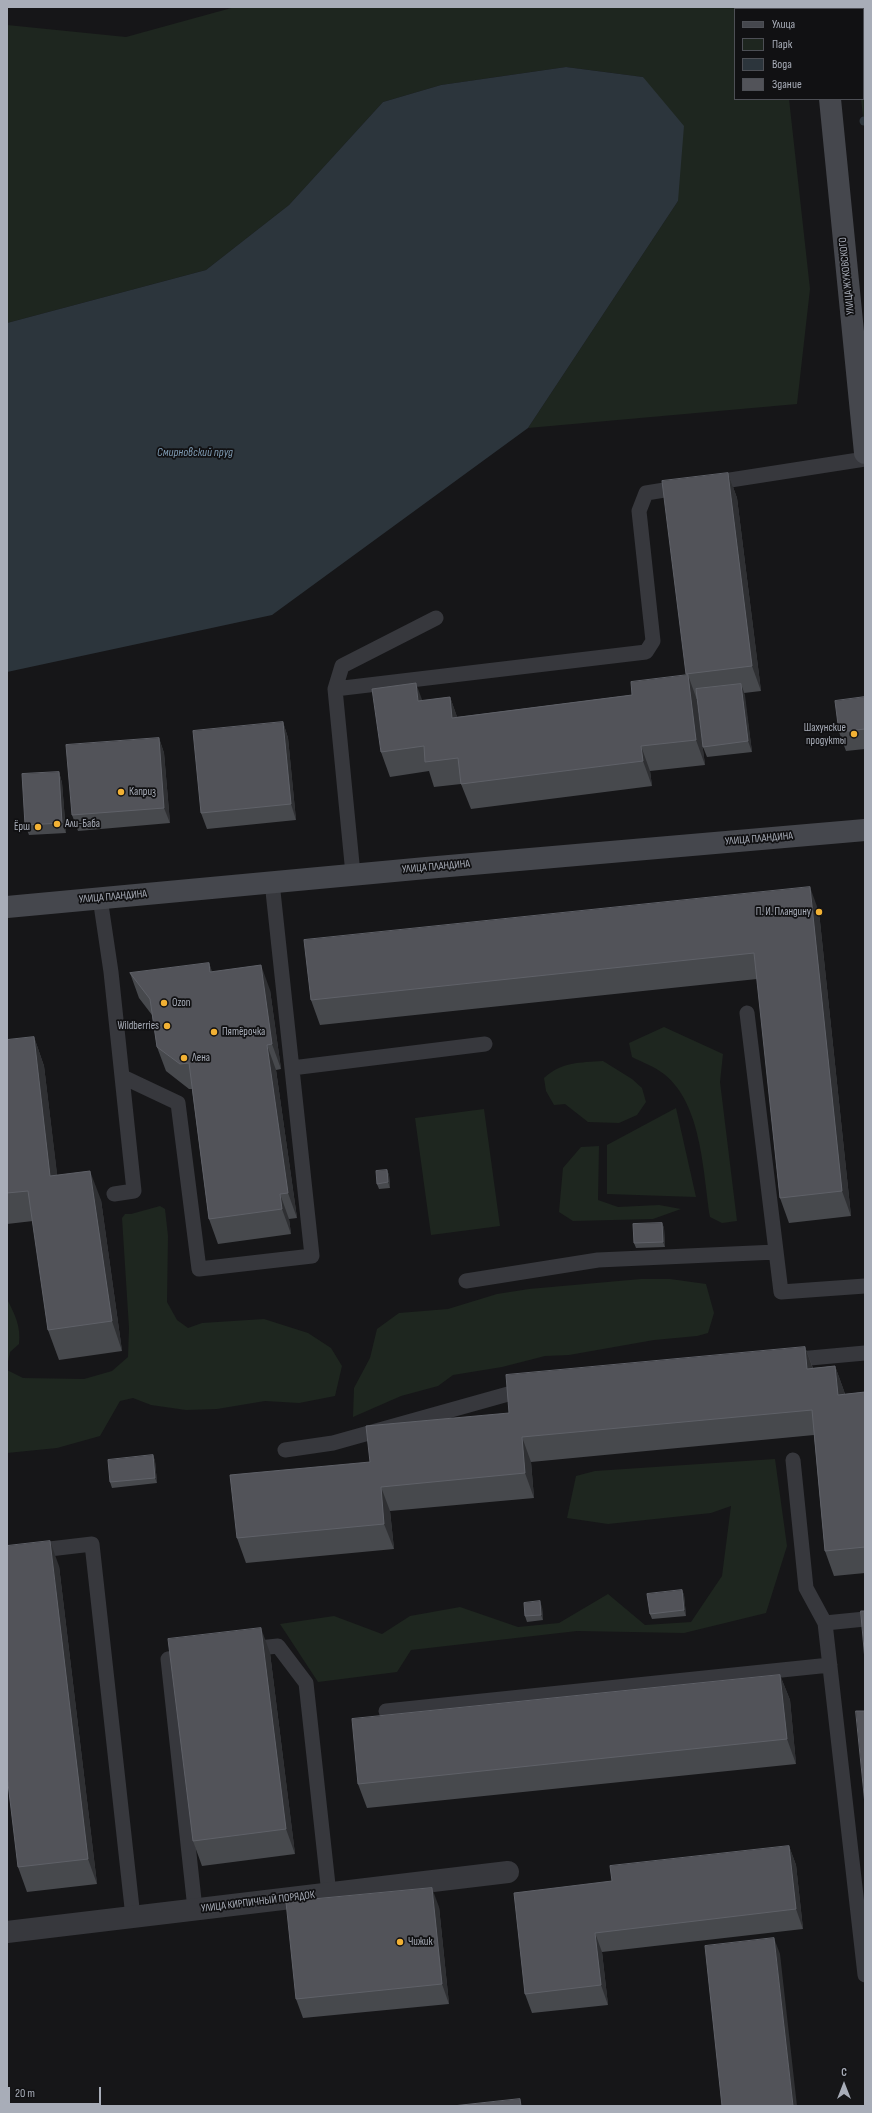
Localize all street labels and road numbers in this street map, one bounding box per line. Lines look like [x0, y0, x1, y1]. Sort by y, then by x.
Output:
street label: УЛИЦА ЖУКОВСКОГО [836, 236, 858, 316]
street label: УЛИЦА ПЛАНДИНА [724, 829, 794, 849]
street label: УЛИЦА ПЛАНДИНА [401, 857, 471, 877]
street label: УЛИЦА ПЛАНДИНА [78, 887, 148, 907]
street label: УЛИЦА КИРПИЧНЫЙ ПОРЯДОК [200, 1888, 316, 1916]

